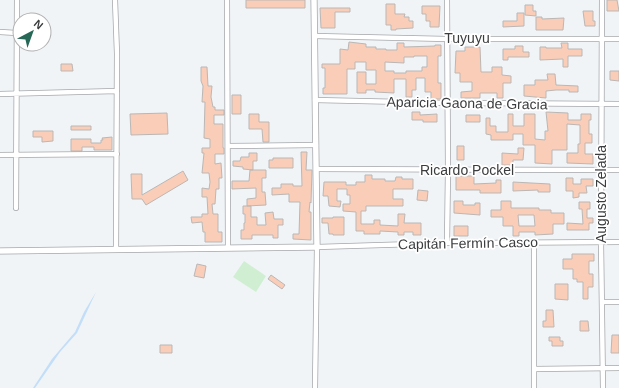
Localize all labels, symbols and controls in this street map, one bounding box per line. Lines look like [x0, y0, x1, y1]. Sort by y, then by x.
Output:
north arrow [12, 12, 52, 52]
text: N [32, 17, 46, 32]
street label: Tuyuyu [444, 30, 490, 46]
street label: Aparicia Gaona de Gracia [386, 94, 548, 112]
street label: Augusto Zelada [593, 145, 609, 243]
street label: Ricardo Pockel [420, 162, 514, 178]
street label: Capitán Fermín Casco [398, 234, 538, 252]

